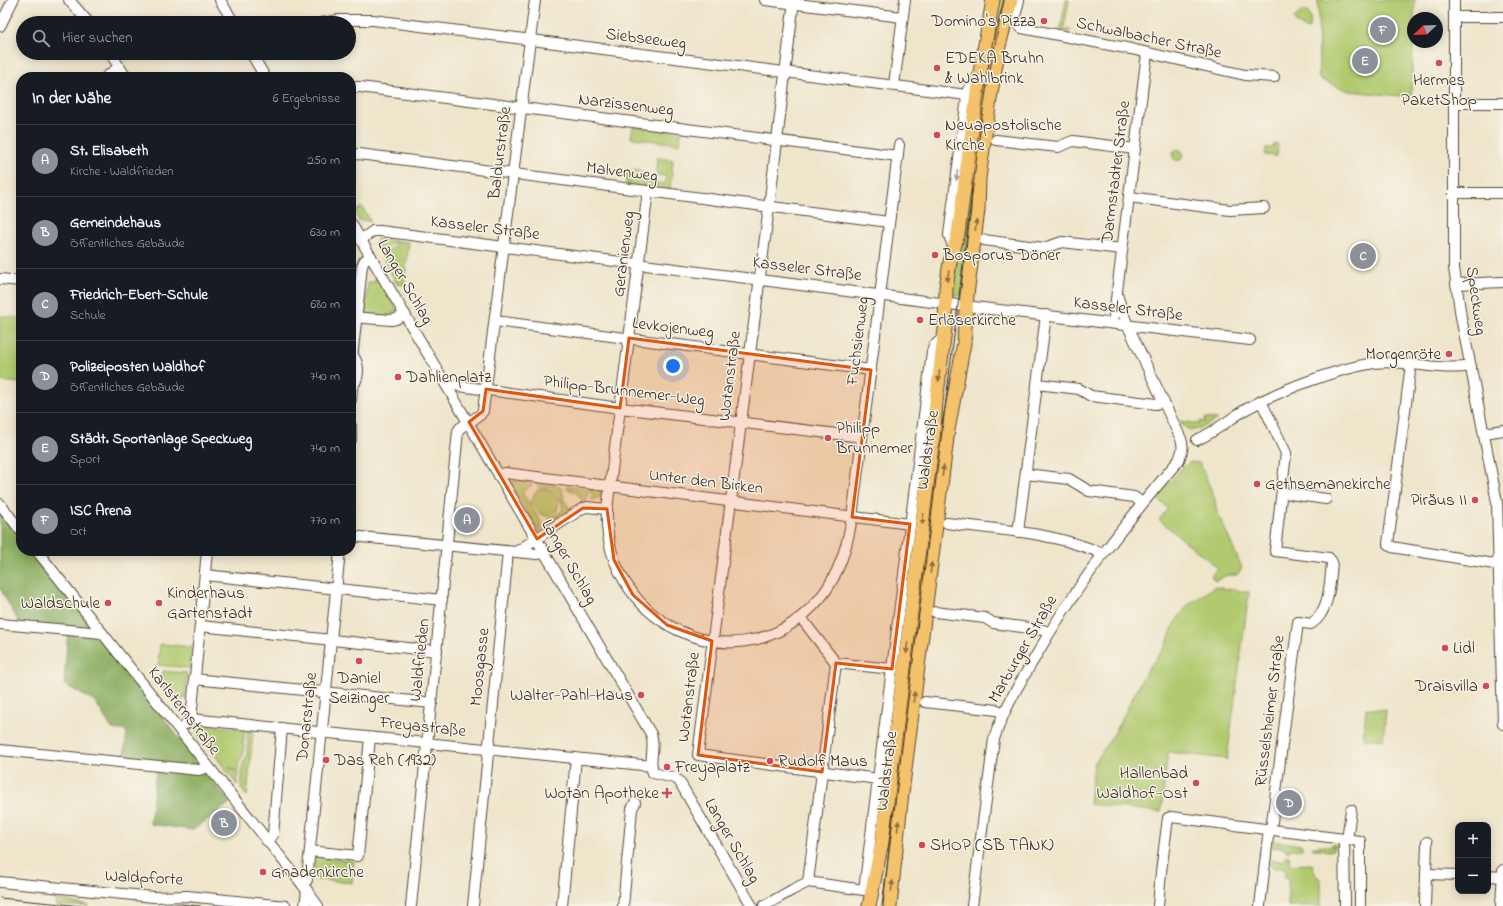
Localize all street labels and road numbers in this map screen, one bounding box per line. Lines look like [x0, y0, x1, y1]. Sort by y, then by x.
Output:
street label: Schwalbacher Straße [1074, 10, 1224, 66]
street label: Siebseeweg [604, 22, 688, 58]
street label: Narzissenweg [577, 87, 675, 125]
street label: Darmstadter Straße [1095, 99, 1137, 246]
street label: Baldurstraße [482, 105, 518, 202]
street label: Malvenweg [585, 155, 659, 191]
street label: Kasseler Straße [429, 209, 541, 247]
street label: Geranienweg [606, 210, 644, 299]
street label: Langer Schlag [369, 235, 440, 330]
street label: Kasseler Straße [751, 250, 863, 288]
street label: Speckweg [1457, 265, 1493, 337]
street label: Kasseler Straße [1072, 290, 1184, 328]
street label: Fuchsienweg [840, 295, 878, 388]
street label: Levkojenweg [630, 311, 715, 347]
street label: Wotanstraße [712, 329, 748, 422]
street label: Philipp-Brunnemer-Weg [542, 369, 706, 415]
street label: Waldstraße [910, 408, 946, 491]
street label: Unter den Birken [647, 463, 765, 501]
street label: Langer Schlag [533, 515, 604, 610]
street label: Marburger Straße [982, 590, 1066, 709]
street label: Waldfrieden [403, 617, 437, 703]
street label: Moosgasse [463, 626, 499, 708]
street label: Rüsselsheimer Straße [1248, 634, 1292, 788]
street label: Wotanstraße [671, 650, 707, 743]
street label: Karlsternstraße [141, 661, 227, 761]
street label: Donarstraße [290, 671, 324, 764]
street label: Freyastraße [378, 710, 468, 745]
street label: Waldstraße [870, 729, 904, 812]
street label: Langer Schlag [696, 794, 767, 889]
street label: Waldpforte [104, 863, 184, 893]

